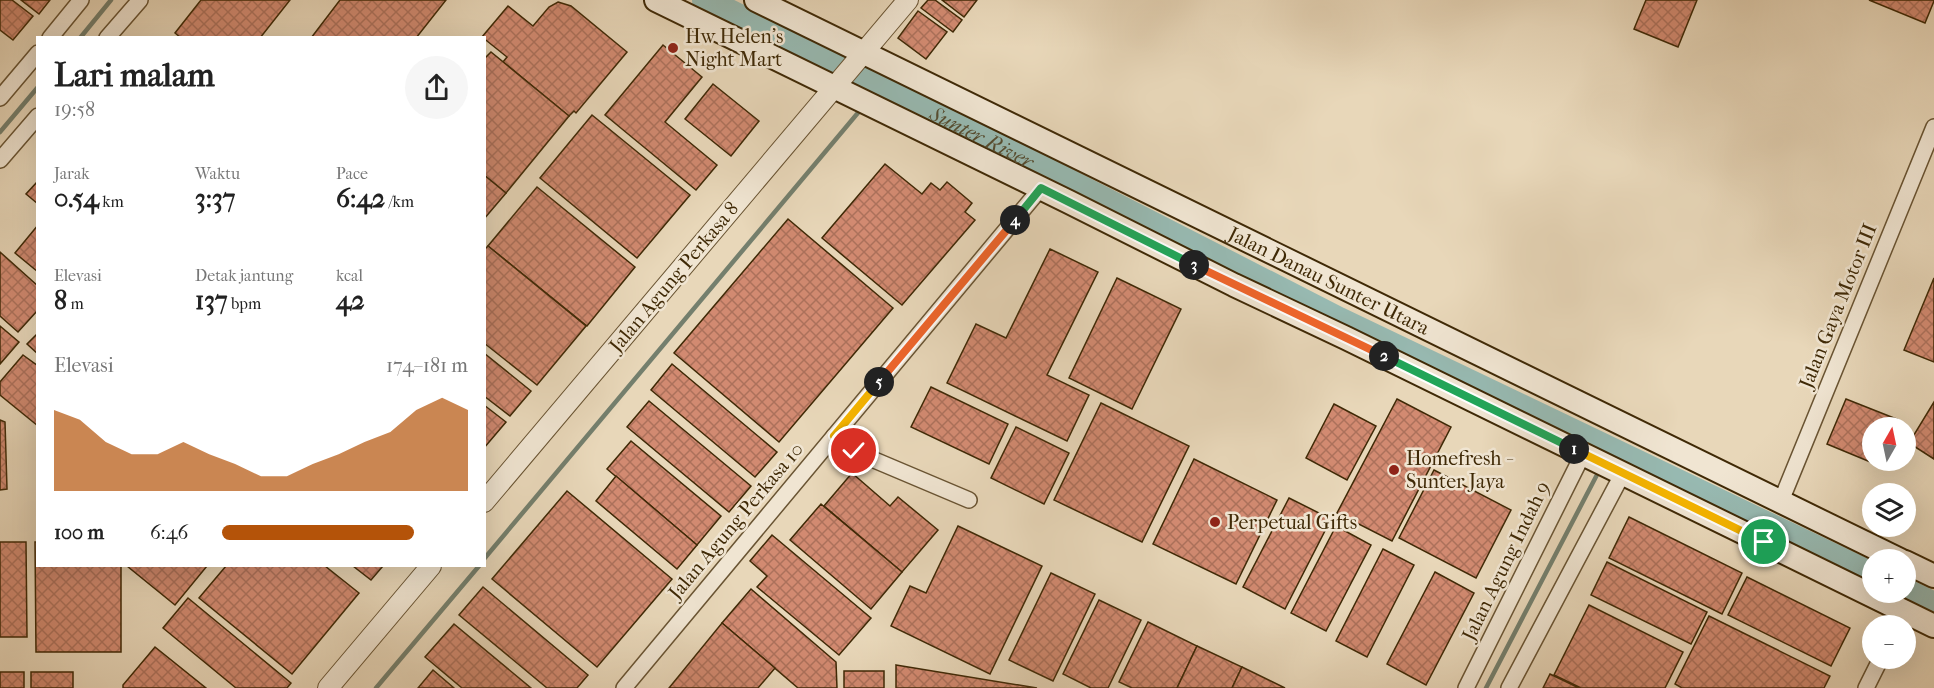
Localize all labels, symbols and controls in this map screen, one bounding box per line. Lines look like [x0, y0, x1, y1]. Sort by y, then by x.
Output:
place label: Hw Helen's Night Mart [685, 25, 783, 71]
marker: Hw Helen's Night Mart [666, 41, 680, 55]
text: Lari malam [54, 56, 215, 95]
button: share [405, 56, 468, 119]
text: 19:58 [54, 98, 95, 121]
water label: Sunter River [925, 101, 1039, 174]
text: Jarak [54, 164, 90, 183]
text: Waktu [195, 164, 240, 183]
text: Pace [336, 164, 368, 183]
text: 0.54 [54, 183, 99, 214]
text: 3:37 [195, 183, 235, 214]
text: 6:42 [336, 183, 385, 214]
text: km [99, 192, 124, 211]
text: /km [385, 192, 414, 211]
street label: Jalan Agung Perkasa 8 [603, 197, 744, 358]
pin: 4 [1000, 205, 1030, 235]
text: 4 [1010, 210, 1020, 229]
street label: Jalan Gaya Motor III [1794, 220, 1882, 394]
street label: Jalan Danau Sunter Utara [1223, 221, 1434, 340]
pin: 3 [1179, 250, 1209, 280]
text: 3 [1191, 255, 1197, 274]
text: Elevasi [54, 266, 102, 285]
text: Detak jantung [195, 266, 293, 285]
text: kcal [336, 266, 363, 285]
text: 8 [54, 285, 67, 316]
text: 137 [195, 285, 228, 316]
text: 42 [336, 285, 365, 316]
text: m [67, 294, 84, 313]
text: bpm [228, 294, 261, 313]
pin: 2 [1369, 341, 1399, 371]
text: 2 [1380, 346, 1388, 365]
text: Elevasi [54, 354, 114, 377]
text: 174–181 m [386, 354, 468, 377]
pin: 5 [864, 367, 894, 397]
text: 5 [876, 372, 882, 391]
north arrow [1862, 417, 1916, 471]
map controls [1862, 417, 1916, 669]
pin [828, 425, 879, 476]
icon: check [837, 434, 870, 467]
pin: 1 [1559, 434, 1589, 464]
street label: Jalan Agung Perkasa 10 [663, 438, 808, 605]
text: 1 [1571, 439, 1577, 458]
place label: Homefresh - Sunter Jaya [1406, 447, 1514, 493]
marker: Homefresh - Sunter Jaya [1387, 463, 1401, 477]
street label: Jalan Agung Indah 9 [1457, 478, 1555, 646]
button: layers [1862, 483, 1916, 537]
place label: Perpetual Gifts [1227, 511, 1357, 534]
marker: Perpetual Gifts [1208, 515, 1222, 529]
pin [1738, 516, 1789, 567]
text: 100 m [54, 521, 104, 544]
text: 6:46 [150, 521, 188, 544]
icon: arrive [1747, 525, 1780, 558]
button: + [1862, 549, 1916, 603]
button: − [1862, 615, 1916, 669]

